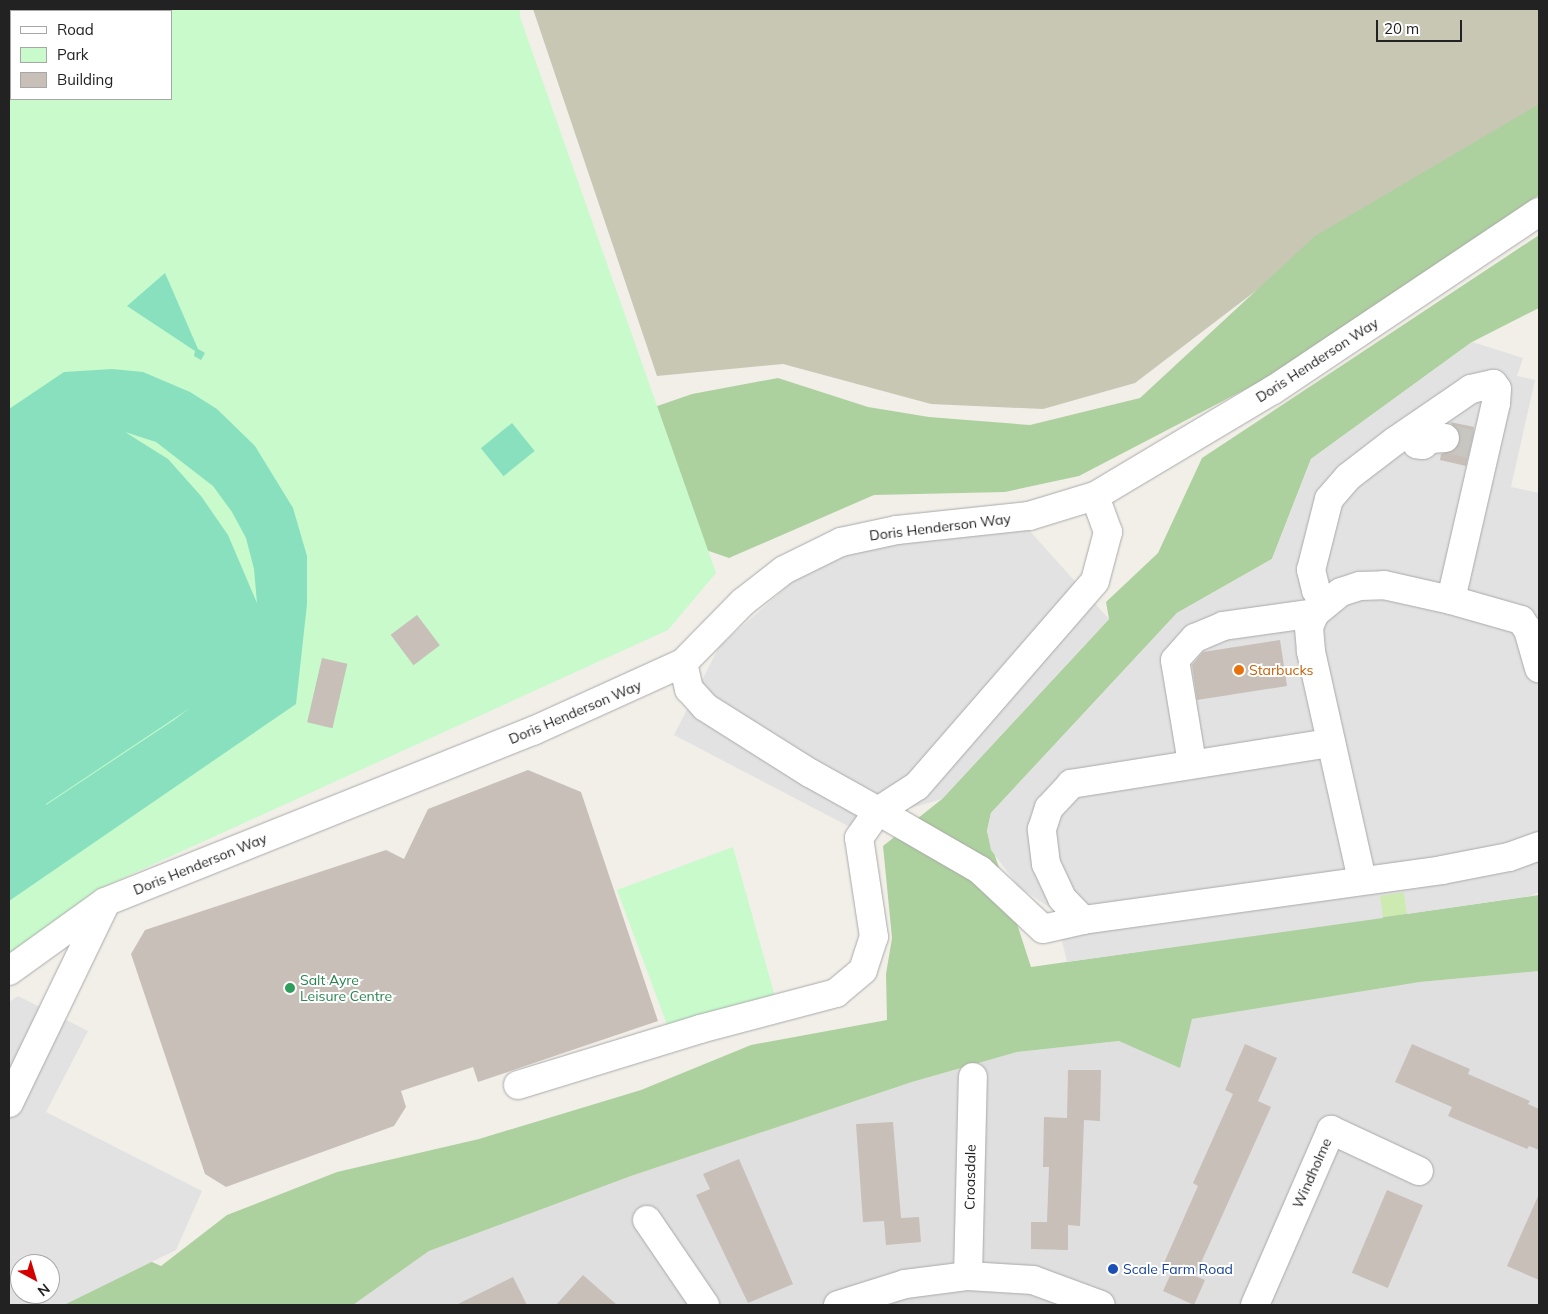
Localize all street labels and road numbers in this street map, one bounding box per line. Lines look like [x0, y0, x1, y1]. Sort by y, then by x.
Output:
street label: Doris Henderson Way [1253, 314, 1381, 406]
street label: Doris Henderson Way [868, 510, 1012, 544]
street label: Doris Henderson Way [506, 676, 644, 748]
street label: Doris Henderson Way [131, 830, 269, 898]
street label: Windholme [1289, 1135, 1335, 1211]
street label: Croasdale [961, 1144, 979, 1210]

